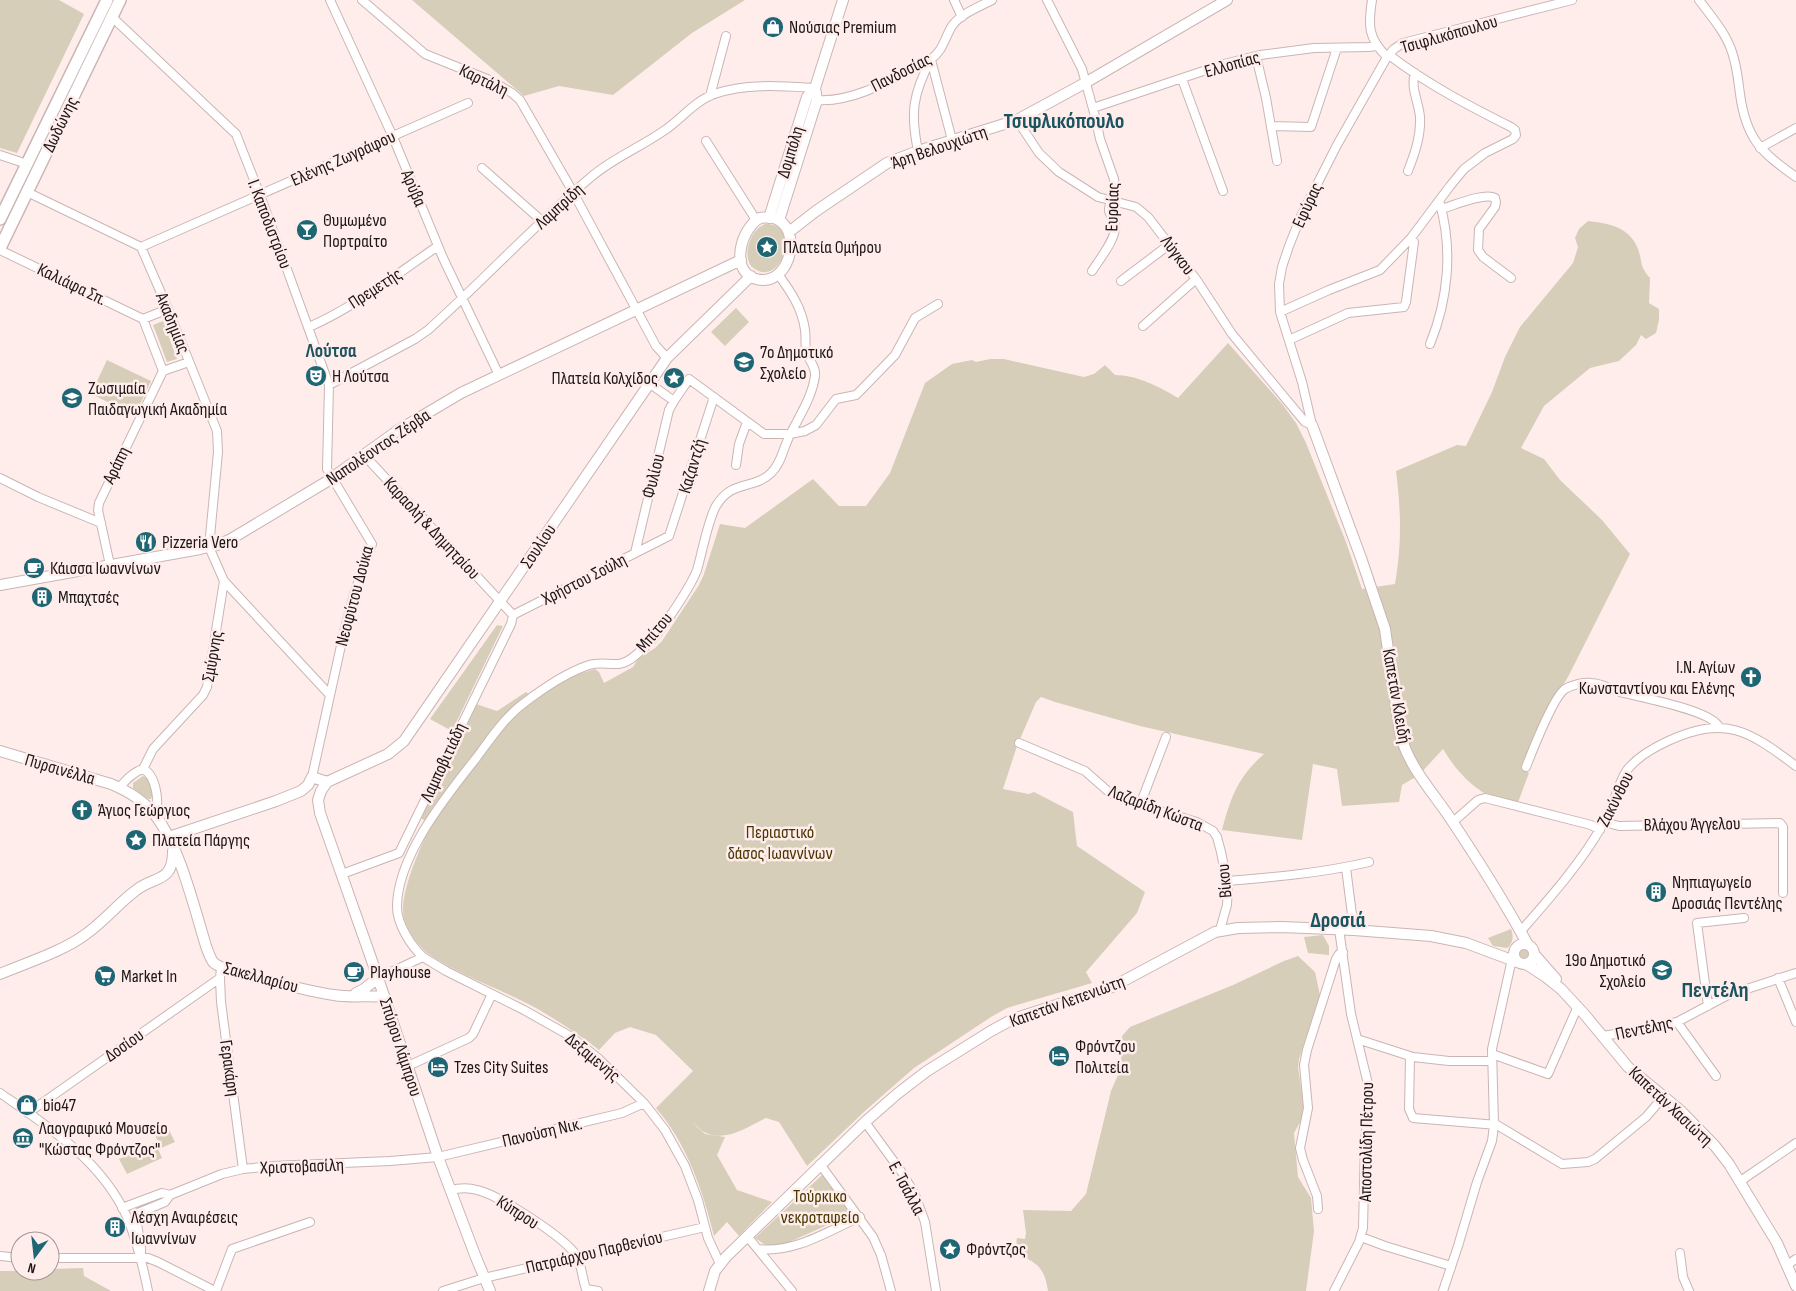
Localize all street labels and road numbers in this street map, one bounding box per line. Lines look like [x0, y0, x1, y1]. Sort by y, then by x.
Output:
street label: Τσιφλικόπουλου [1398, 11, 1500, 58]
street label: Ελλοπίας [1202, 47, 1262, 82]
street label: Πανδοσίας [867, 48, 935, 97]
street label: Καρτάλη [456, 60, 512, 101]
street label: Δωδώνης [38, 93, 83, 155]
street label: Άρη Βελουχιώτη [889, 121, 990, 174]
street label: Δομπόλη [773, 124, 808, 181]
street label: Ελένης Ζωγράφου [288, 126, 399, 191]
street label: Αρύβα [396, 166, 431, 210]
street label: Ι. Καποδιστρίου [243, 177, 296, 272]
street label: Λαμπρίδη [530, 179, 588, 234]
street label: Εφύρας [1288, 179, 1327, 231]
street label: Ευροίας [1101, 182, 1124, 232]
street label: Λύγκου [1155, 231, 1199, 279]
street label: Καλιάφα Σπ. [34, 259, 110, 310]
street label: Πρεμετής [344, 263, 406, 313]
street label: Ακαδημίας [150, 289, 194, 357]
street label: Ναπολέοντος Ζέρβα [322, 405, 435, 490]
street label: Καζαντζή [674, 436, 711, 496]
street label: Αράπη [98, 443, 134, 488]
street label: Φυλίου [638, 452, 669, 501]
street label: Καραολή & Δημητρίου [379, 473, 484, 584]
street label: Σουλίου [516, 520, 561, 572]
street label: Νεοφύτου Δούκα [331, 543, 378, 649]
street label: Χρήστου Σούλη [537, 549, 630, 610]
street label: Μπίτου [632, 608, 677, 656]
street label: Σμύρνης [198, 629, 227, 683]
street label: Καπετάν Κλειδή [1378, 647, 1415, 745]
street label: Λαμποβιτιάδη [416, 719, 471, 806]
street label: Πυρσινέλλα [22, 749, 98, 790]
street label: Ζακύνθου [1593, 768, 1638, 830]
street label: Λαζαρίδη Κώστα [1105, 781, 1206, 836]
street label: Βλάχου Άγγελου [1643, 813, 1741, 836]
street label: Βίκου [1213, 863, 1236, 899]
street label: Σακελλαρίου [221, 957, 300, 998]
street label: Καπετάν Λεπενιώτη [1007, 971, 1128, 1032]
street label: Σπύρου Λάμπρου [375, 995, 426, 1099]
street label: Πεντέλης [1613, 1012, 1675, 1045]
street label: Δοσίου [101, 1025, 148, 1066]
street label: Δεξαμενής [561, 1028, 624, 1086]
street label: Γερακάρη [215, 1039, 244, 1098]
street label: Καπετάν Χασιώτη [1624, 1062, 1717, 1151]
street label: Αποστολίδη Πέτρου [1355, 1082, 1378, 1203]
street label: Πανούση Νικ. [500, 1113, 584, 1152]
street label: Χριστοβασίλη [259, 1155, 344, 1178]
street label: Ε. Τσάλλα [884, 1158, 930, 1219]
street label: Κύπρου [493, 1191, 543, 1234]
street label: Πατριάρχου Παρθενίου [524, 1227, 665, 1278]

